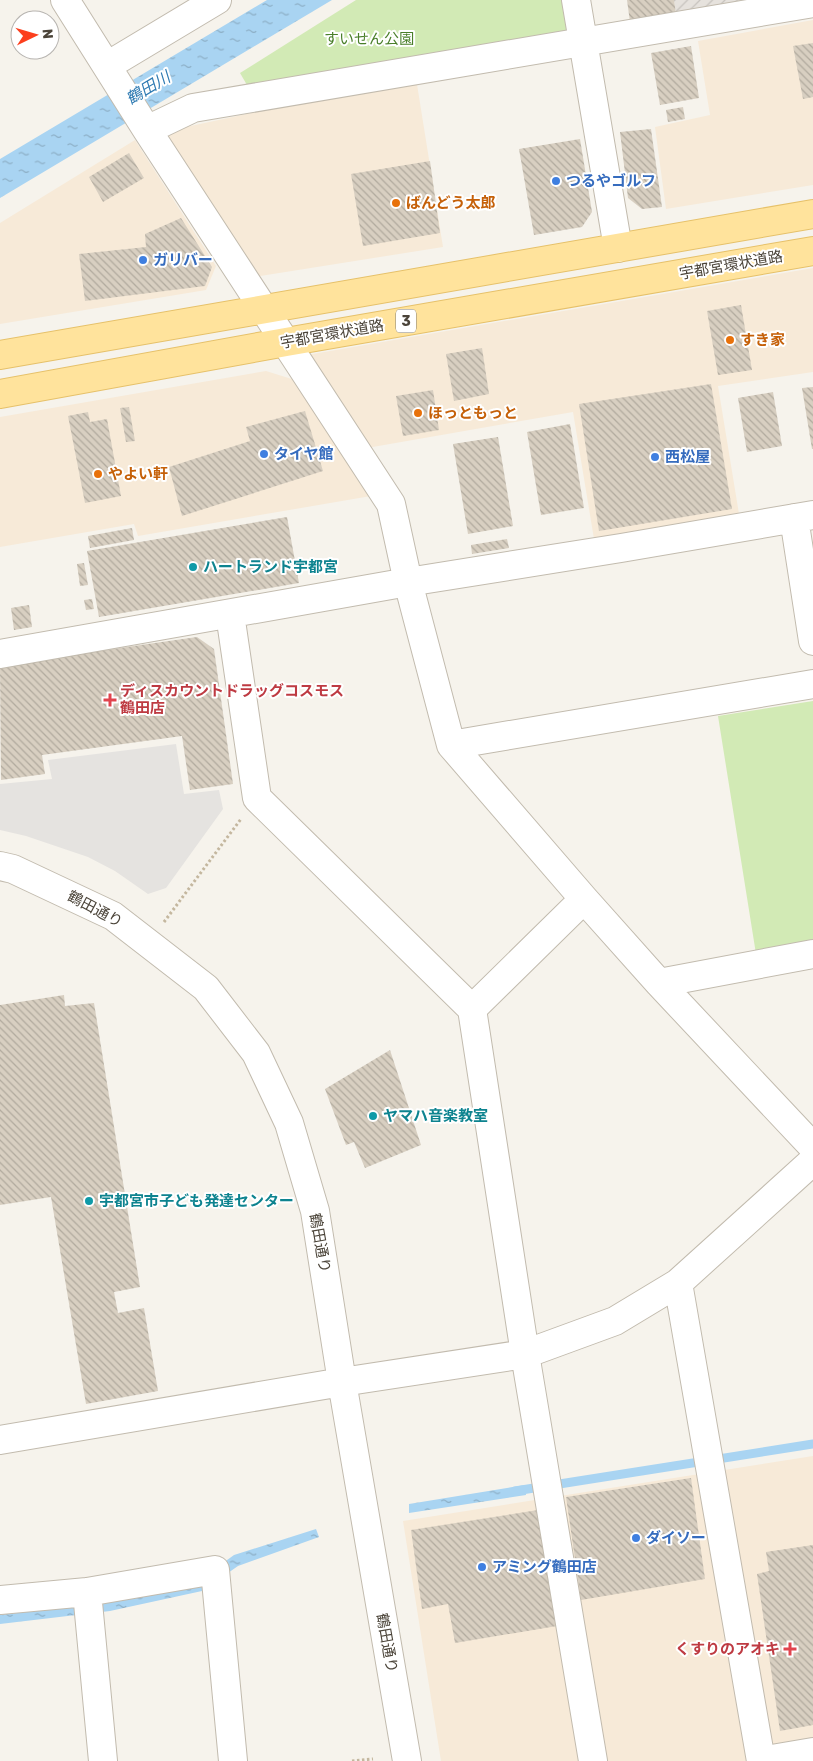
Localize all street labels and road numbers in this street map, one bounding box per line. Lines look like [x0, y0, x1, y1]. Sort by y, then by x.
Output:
street label: 宇都宮環状道路 [678, 247, 784, 283]
road number: 3 [396, 310, 416, 332]
street label: 宇都宮環状道路 [279, 316, 385, 352]
street label: 鶴田通り [64, 887, 126, 931]
street label: 鶴田通り [306, 1212, 334, 1274]
street label: 鶴田通り [373, 1612, 401, 1674]

